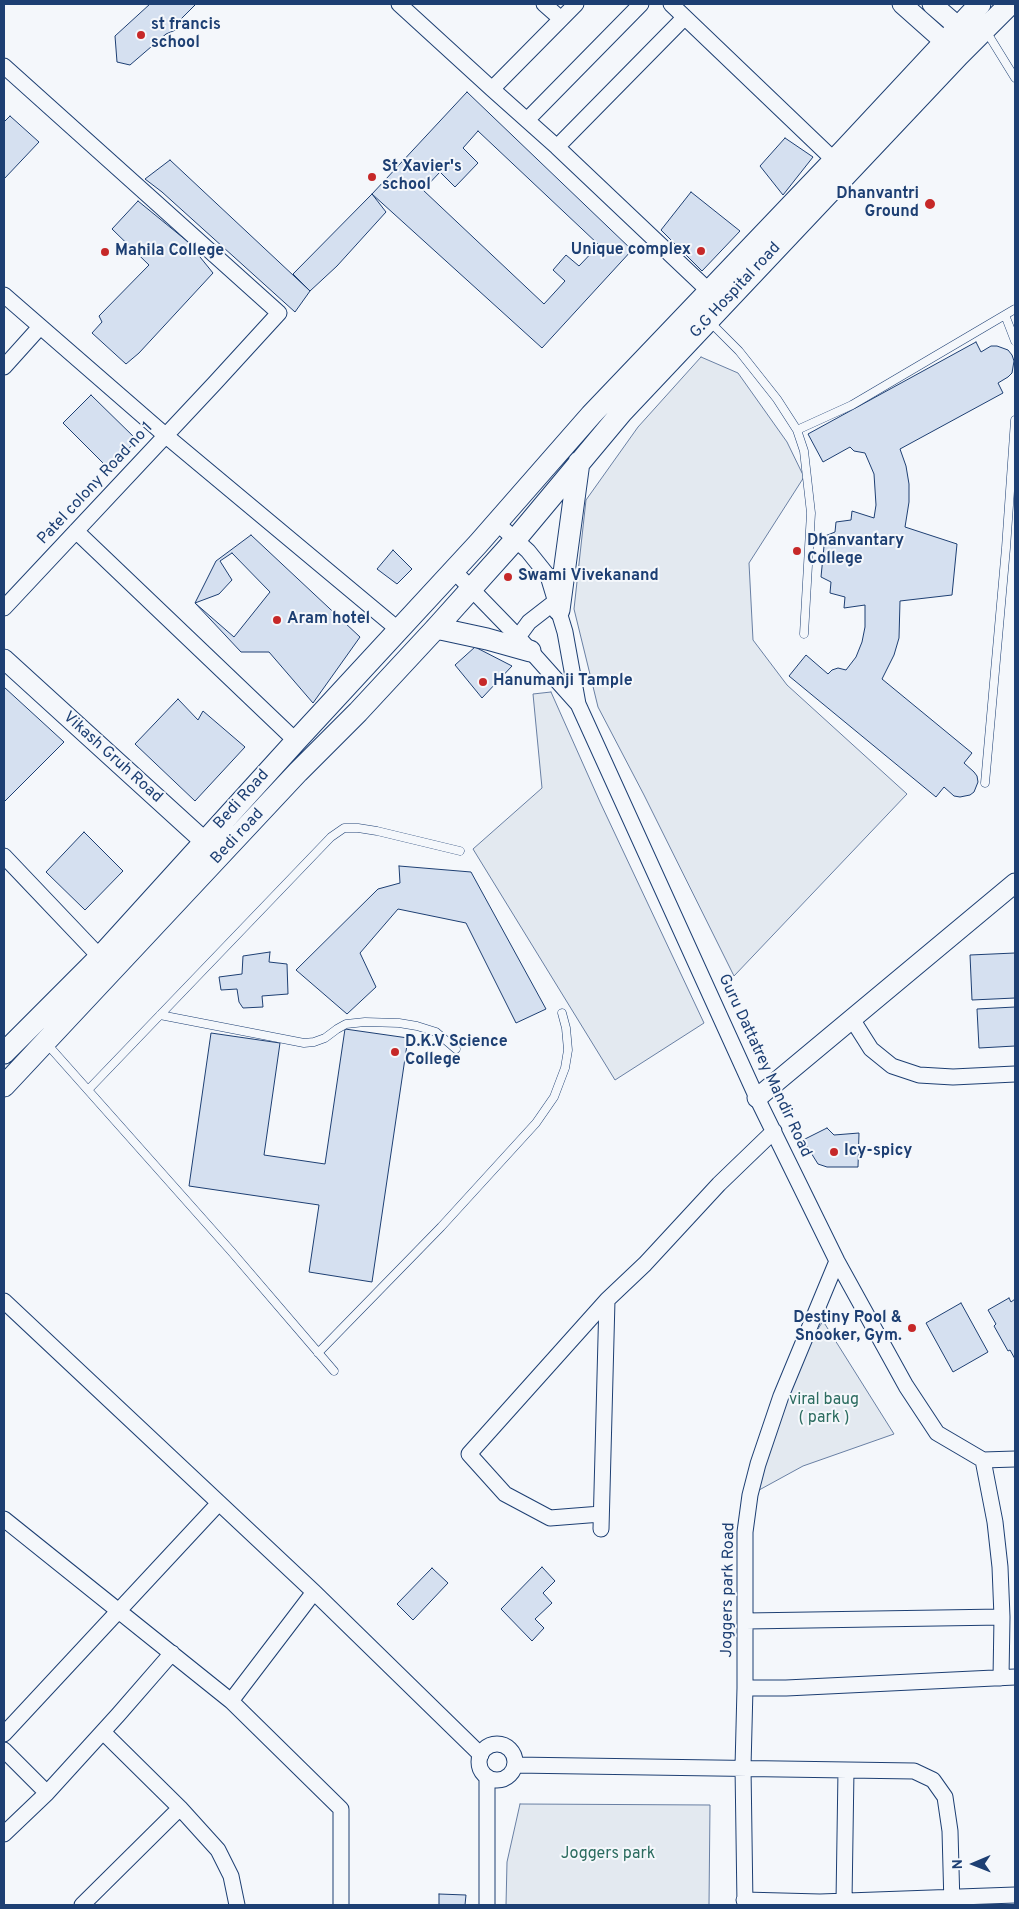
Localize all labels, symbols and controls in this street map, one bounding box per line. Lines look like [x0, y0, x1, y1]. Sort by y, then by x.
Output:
place label: st francis school [151, 16, 221, 54]
marker: st francis school [135, 29, 147, 41]
place label: St Xavier's school [382, 158, 462, 196]
marker: St Xavier's school [366, 171, 378, 183]
place label: Dhanvantri Ground [836, 185, 919, 223]
marker: Dhanvantri Ground [923, 197, 937, 211]
street label: G.G Hospital road [687, 239, 785, 343]
place label: Unique complex [571, 241, 691, 261]
place label: Mahila College [115, 242, 224, 262]
marker: Unique complex [695, 245, 707, 257]
marker: Mahila College [99, 246, 111, 258]
street label: Patel colony Road no 1 [34, 419, 158, 549]
place label: Dhanvantary College [807, 532, 904, 570]
marker: Dhanvantary College [791, 545, 803, 557]
place label: Swami Vivekanand [518, 567, 659, 587]
marker: Swami Vivekanand [502, 571, 514, 583]
place label: Aram hotel [287, 610, 370, 630]
marker: Aram hotel [271, 614, 283, 626]
place label: Hanumanji Tample [493, 672, 633, 692]
marker: Hanumanji Tample [477, 676, 489, 688]
street label: Vikash Gruh Road [58, 708, 166, 808]
street label: Bedi Road [210, 766, 274, 834]
street label: Bedi road [207, 805, 269, 869]
street label: Guru Dattatrey Mandir Road [713, 971, 815, 1161]
place label: D.K.V Science College [405, 1033, 508, 1071]
marker: D.K.V Science College [389, 1046, 401, 1058]
place label: Icy-spicy [844, 1142, 912, 1162]
marker: Icy-spicy [828, 1146, 840, 1158]
place label: Destiny Pool & Snooker, Gym. [793, 1309, 902, 1347]
marker: Destiny Pool & Snooker, Gym. [906, 1322, 918, 1334]
park label: viral baug ( park ) [789, 1391, 859, 1429]
street label: Joggers park Road [718, 1522, 740, 1658]
north arrow [949, 1839, 999, 1889]
park label: Joggers park [561, 1845, 655, 1865]
text: N [950, 1859, 967, 1869]

